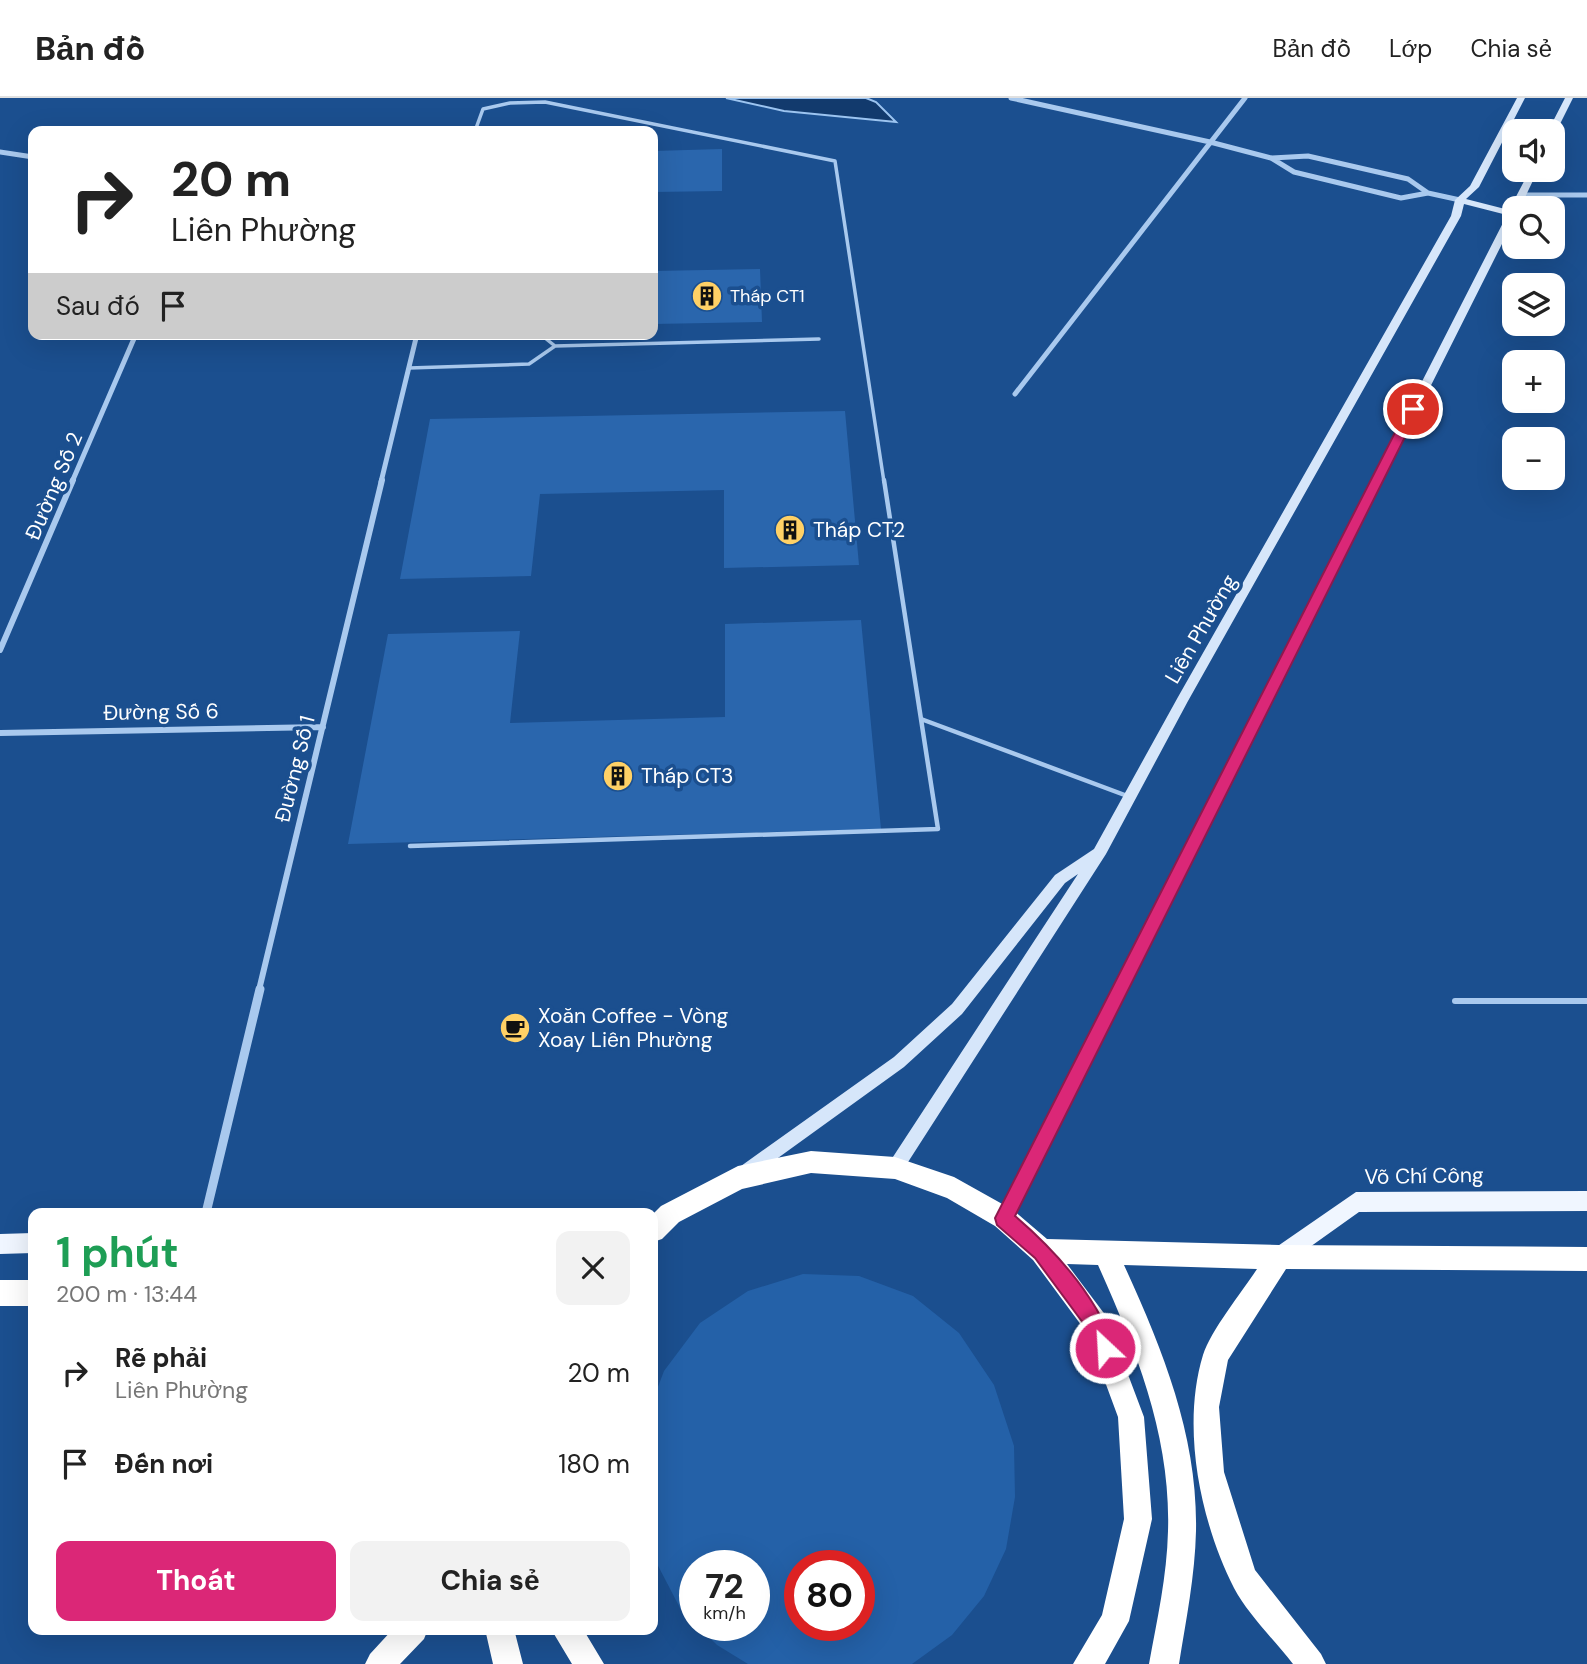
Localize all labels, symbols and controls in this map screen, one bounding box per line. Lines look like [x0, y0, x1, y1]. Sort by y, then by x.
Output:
text: Bản đồ [35, 27, 145, 70]
text: Bản đồ [1273, 33, 1351, 64]
text: Lớp [1389, 33, 1432, 64]
text: Chia sẻ [1470, 33, 1552, 64]
map controls [1502, 119, 1565, 490]
button: sound [1502, 119, 1565, 182]
text: 20 m [171, 147, 291, 211]
icon: right [56, 154, 147, 245]
button: search [1502, 196, 1565, 259]
text: Liên Phường [171, 209, 356, 251]
button: layers [1502, 273, 1565, 336]
building icon: Tháp CT1 [690, 279, 724, 313]
place label: Tháp CT1 [730, 284, 805, 308]
icon: arrive [154, 287, 192, 325]
text: Sau đó [56, 289, 140, 323]
button: + [1502, 350, 1565, 413]
pin [1383, 379, 1443, 439]
icon: arrive [1394, 390, 1432, 428]
button: − [1502, 427, 1565, 490]
street label: Đường Số 2 [19, 428, 89, 544]
building icon: Tháp CT2 [773, 513, 807, 547]
place label: Tháp CT2 [813, 516, 905, 544]
street label: Liên Phường [1158, 569, 1244, 689]
street label: Đường Số 6 [103, 697, 219, 727]
street label: Đường Số 1 [268, 713, 322, 825]
building icon: Tháp CT3 [601, 759, 635, 793]
place label: Tháp CT3 [641, 762, 733, 790]
place label: Xoăn Coffee - Vòng Xoay Liên Phường [538, 1002, 728, 1054]
cafe icon: Xoăn Coffee - Vòng Xoay Liên Phường [498, 1011, 532, 1045]
street label: Võ Chí Công [1364, 1161, 1484, 1191]
text: 1 phút [56, 1225, 179, 1280]
button: close [556, 1231, 630, 1305]
text: 200 m · 13:44 [56, 1279, 197, 1309]
position arrow [1068, 1311, 1142, 1385]
text: Rẽ phải [115, 1341, 207, 1375]
icon: right [56, 1354, 94, 1392]
text: 20 m [567, 1356, 630, 1390]
text: Liên Phường [115, 1375, 248, 1405]
icon: arrive [56, 1445, 94, 1483]
text: Đến nơi [115, 1447, 213, 1481]
text: 180 m [558, 1447, 630, 1481]
button: Thoát [56, 1541, 336, 1621]
button: Chia sẻ [350, 1541, 630, 1621]
speed limit sign: 80 [784, 1550, 875, 1641]
text: 72 [705, 1563, 744, 1609]
text: km/h [703, 1601, 746, 1625]

